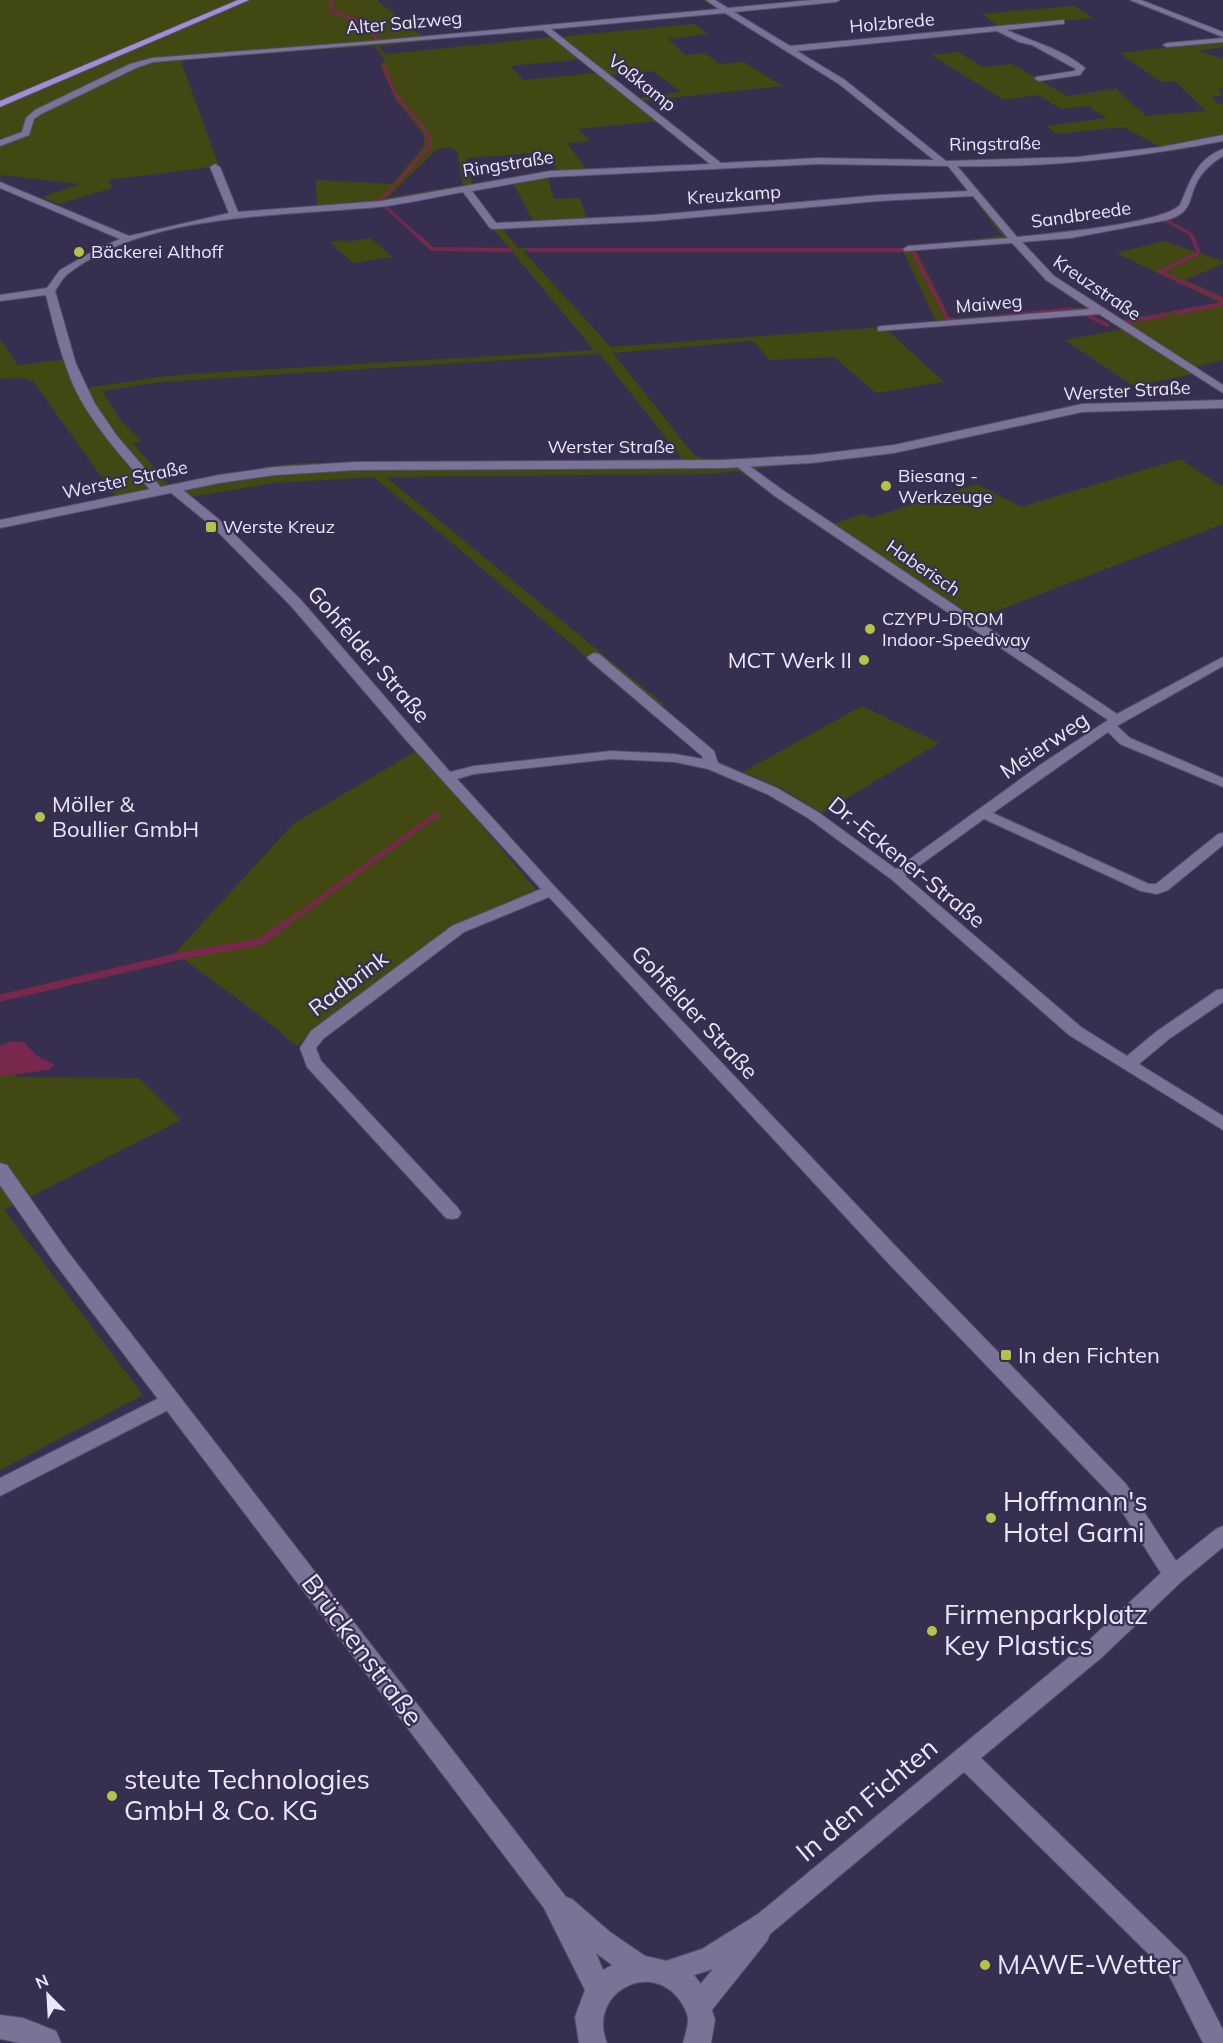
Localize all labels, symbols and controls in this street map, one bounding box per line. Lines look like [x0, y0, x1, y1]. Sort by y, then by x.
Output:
street label: Alter Salzweg [345, 6, 463, 39]
street label: Holzbrede [848, 7, 935, 38]
street label: Voßkamp [604, 49, 681, 116]
street label: Ringstraße [949, 131, 1041, 156]
street label: Ringstraße [461, 145, 555, 182]
street label: Kreuzkamp [686, 180, 782, 209]
street label: Sandbreede [1029, 196, 1132, 233]
place label: Bäckerei Althoff [91, 240, 224, 263]
marker: Bäckerei Althoff [72, 245, 86, 259]
street label: Kreuzstraße [1049, 250, 1146, 325]
street label: Maiweg [955, 289, 1023, 318]
street label: Werster Straße [1063, 376, 1191, 405]
street label: Werster Straße [547, 435, 675, 458]
street label: Werster Straße [60, 455, 189, 504]
place label: Biesang - Werkzeuge [898, 464, 992, 508]
marker: Biesang - Werkzeuge [879, 479, 893, 493]
place label: Werste Kreuz [223, 515, 335, 538]
marker: Werste Kreuz [204, 520, 218, 534]
street label: Haberisch [882, 534, 965, 601]
street label: Gohfelder Straße [302, 579, 436, 729]
place label: CZYPU-DROM Indoor-Speedway [882, 607, 1031, 651]
marker: CZYPU-DROM Indoor-Speedway [863, 622, 877, 636]
place label: MCT Werk II [728, 646, 852, 674]
marker: MCT Werk II [857, 653, 871, 667]
street label: Meierweg [994, 705, 1094, 785]
place label: Möller & Boullier GmbH [52, 790, 199, 843]
street label: Dr.-Eckener-Straße [823, 790, 991, 934]
marker: Möller & Boullier GmbH [33, 810, 47, 824]
street label: Gohfelder Straße [626, 939, 764, 1085]
street label: Radbrink [303, 944, 394, 1022]
place label: In den Fichten [1018, 1341, 1160, 1369]
marker: In den Fichten [999, 1348, 1013, 1362]
place label: Hoffmann's Hotel Garni [1003, 1484, 1148, 1549]
marker: Hoffmann's Hotel Garni [984, 1511, 998, 1525]
street label: Brückenstraße [295, 1567, 431, 1732]
place label: Firmenparkplatz Key Plastics [944, 1597, 1148, 1662]
marker: Firmenparkplatz Key Plastics [925, 1624, 939, 1638]
street label: In den Fichten [789, 1730, 944, 1868]
place label: steute Technologies GmbH & Co. KG [124, 1762, 370, 1827]
marker: steute Technologies GmbH & Co. KG [105, 1789, 119, 1803]
place label: MAWE-Wetter [997, 1947, 1181, 1981]
marker: MAWE-Wetter [978, 1958, 992, 1972]
north arrow [18, 1965, 78, 2025]
text: N [32, 1970, 51, 1993]

